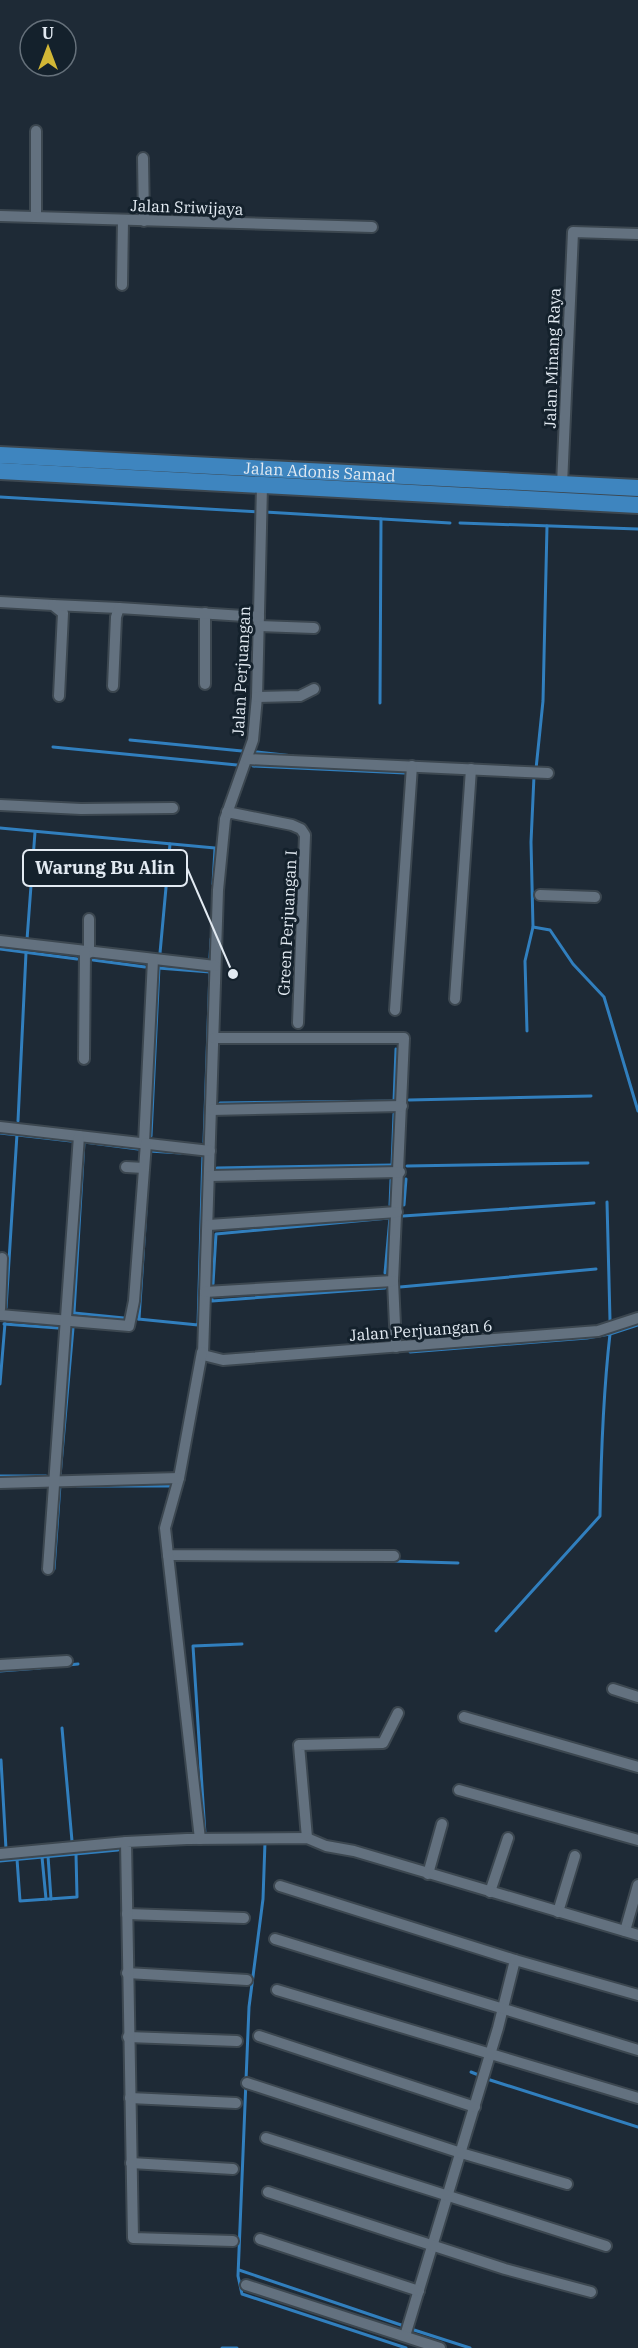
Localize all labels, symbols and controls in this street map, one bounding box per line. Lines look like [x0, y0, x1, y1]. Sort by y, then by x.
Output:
north arrow [18, 18, 78, 78]
text: U [42, 23, 54, 43]
street label: Jalan Sriwijaya [130, 195, 244, 219]
street label: Jalan Minang Raya [540, 287, 564, 429]
street label: Jalan Adonis Samad [243, 458, 396, 485]
street label: Jalan Perjuangan [228, 606, 254, 736]
callout: Warung Bu Alin [23, 850, 187, 886]
street label: Green Perjuangan I [273, 850, 301, 996]
text: Warung Bu Alin [35, 856, 175, 879]
street label: Jalan Perjuangan 6 [349, 1315, 493, 1345]

